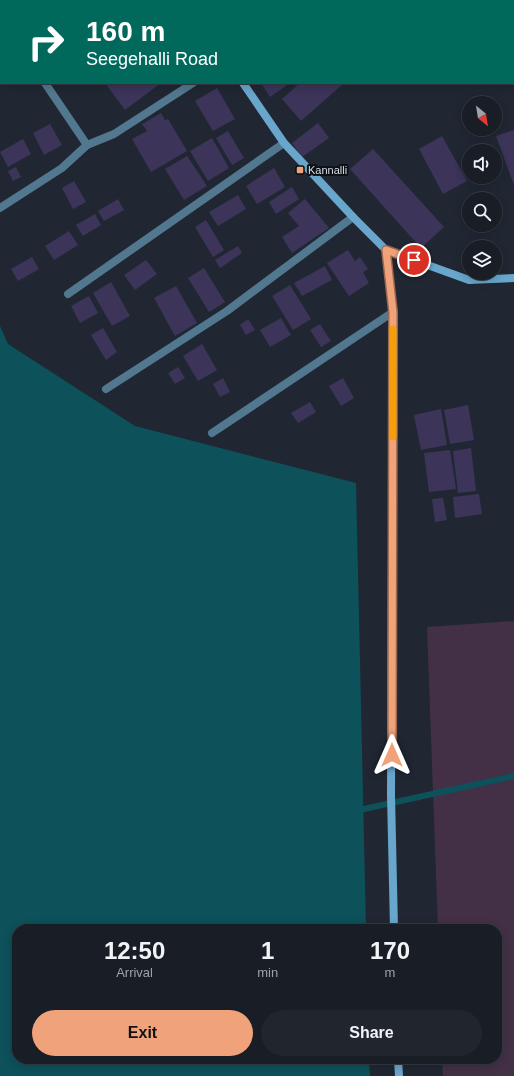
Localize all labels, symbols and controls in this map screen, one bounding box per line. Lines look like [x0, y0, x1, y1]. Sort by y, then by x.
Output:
icon: right [20, 16, 72, 68]
text: 160 m [86, 16, 165, 47]
text: Seegehalli Road [86, 49, 218, 69]
north arrow [462, 96, 502, 136]
map controls [462, 96, 502, 280]
button: sound [462, 144, 502, 184]
place label: Kannalli [308, 164, 347, 176]
marker: Kannalli [295, 165, 305, 175]
button: search [462, 192, 502, 232]
button: layers [462, 240, 502, 280]
pin [397, 243, 431, 277]
icon: arrive [403, 249, 425, 271]
position arrow [371, 734, 413, 776]
text: 12:50 [104, 937, 165, 964]
text: 1 [261, 937, 274, 964]
text: 170 [370, 937, 410, 964]
text: Arrival [116, 965, 153, 980]
text: min [257, 965, 278, 980]
text: m [385, 965, 395, 980]
button: Exit [32, 1010, 253, 1056]
button: Share [261, 1010, 482, 1056]

